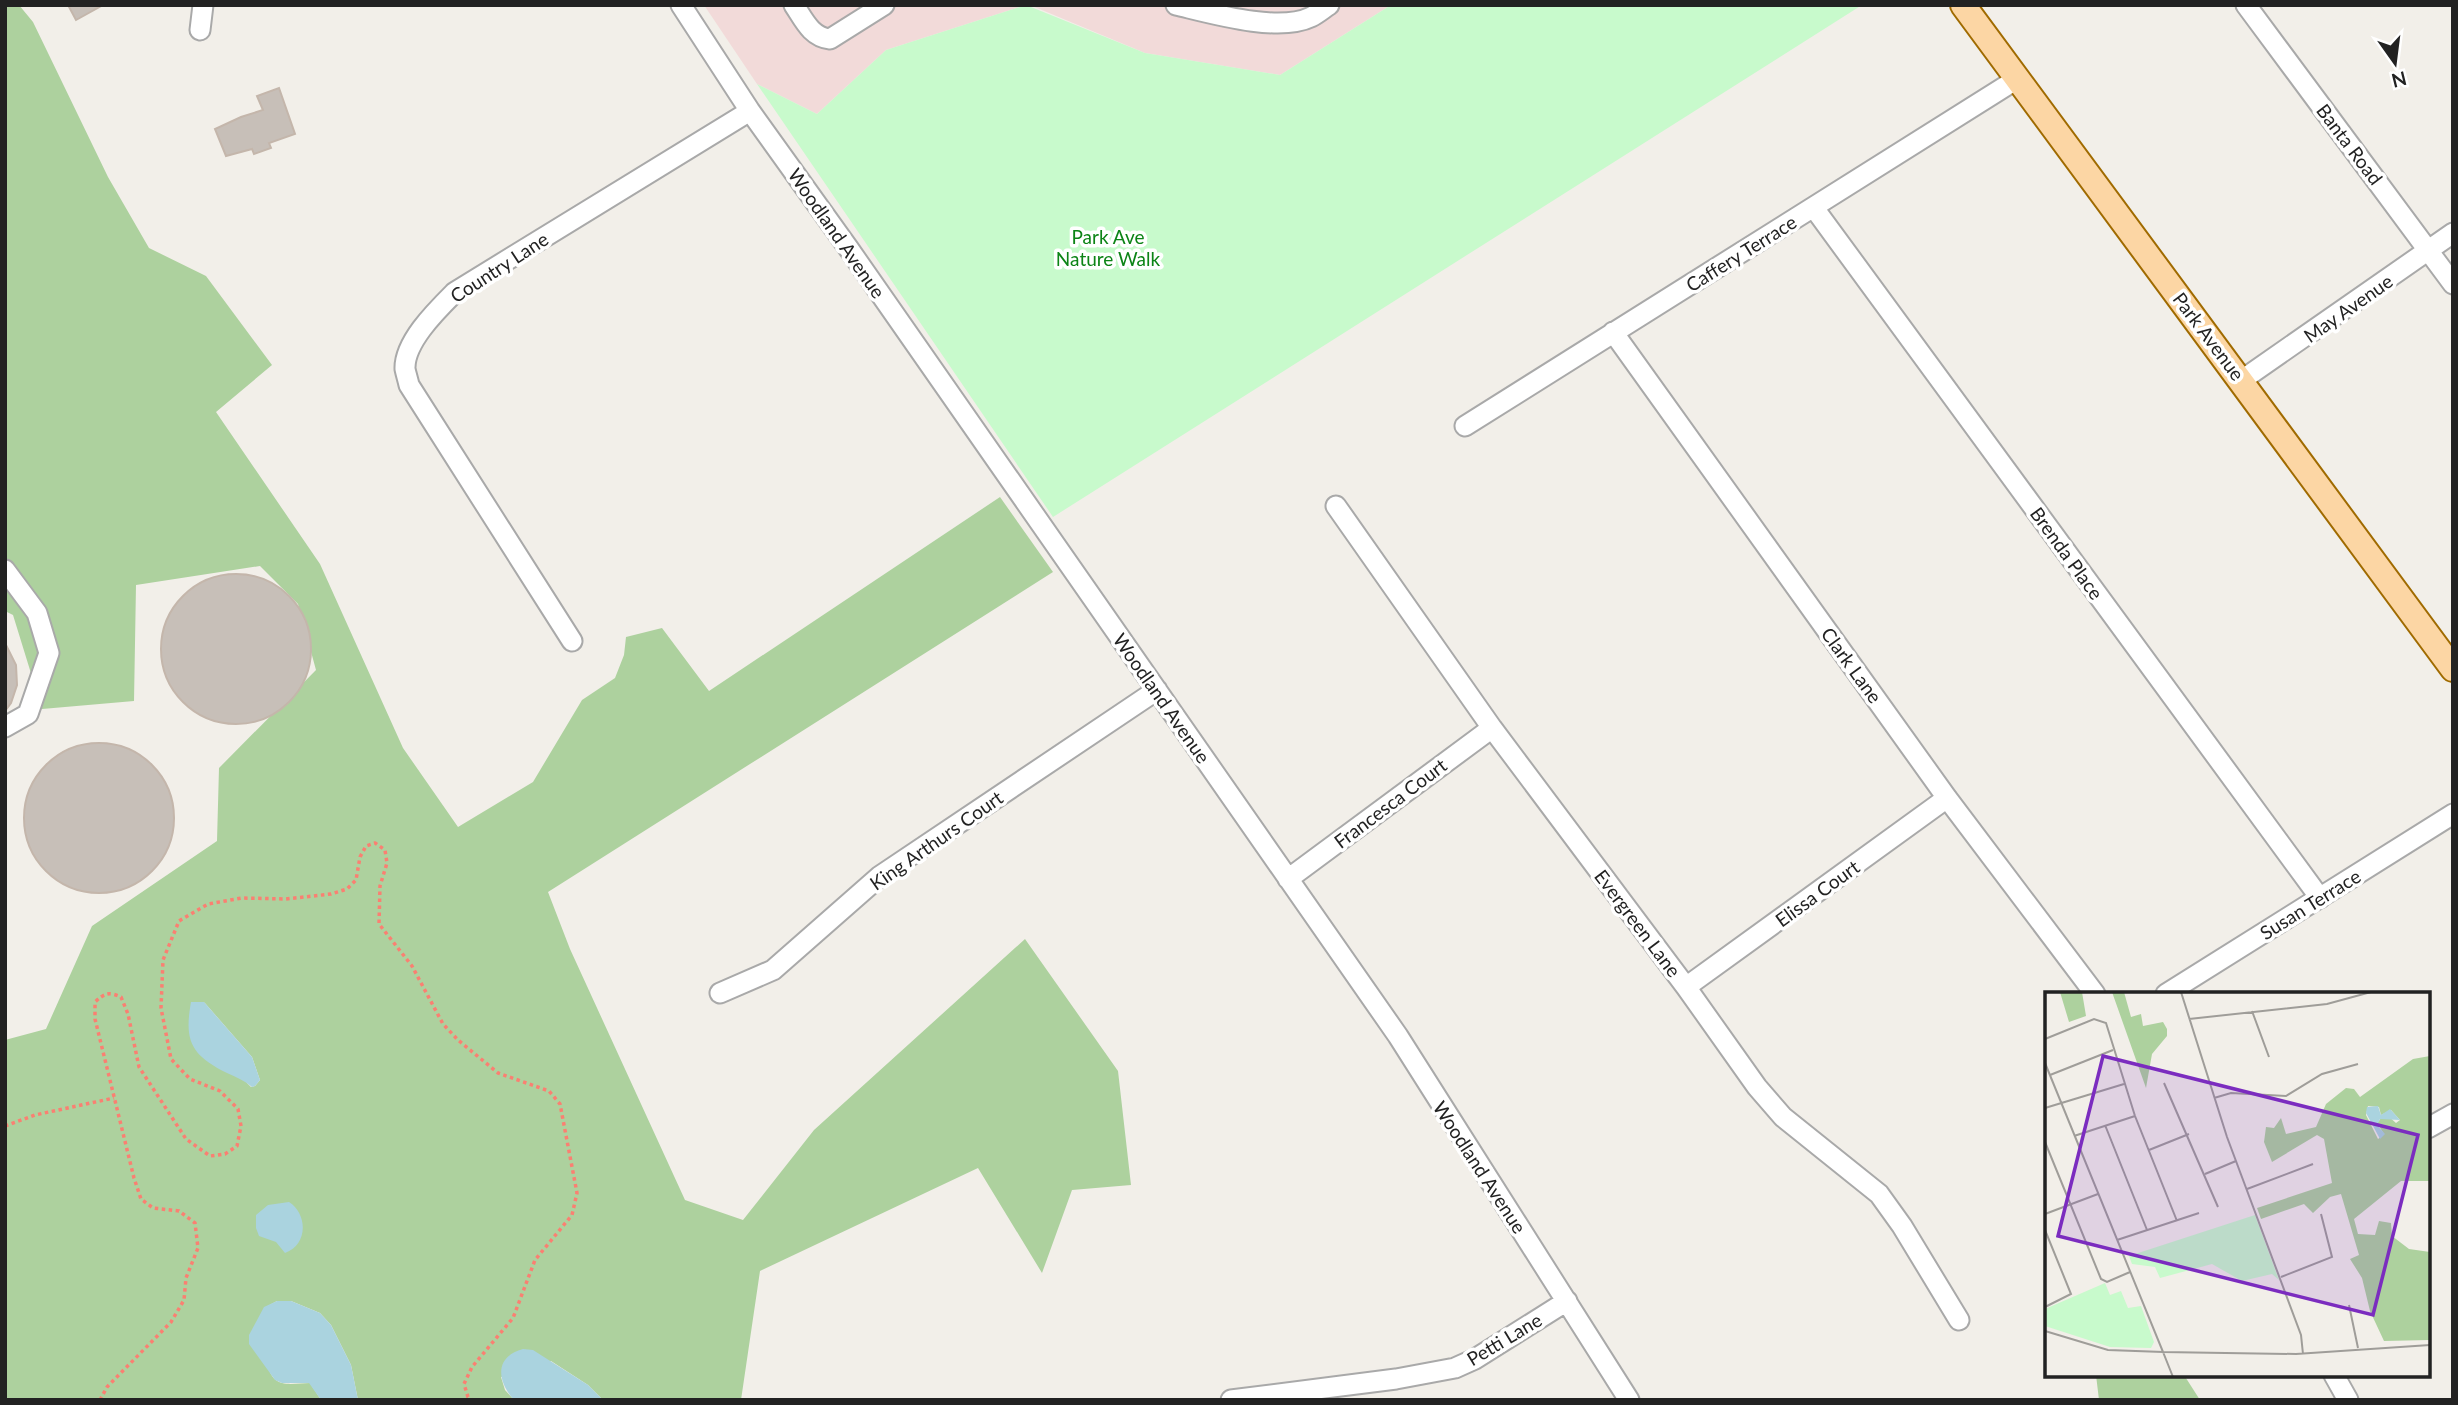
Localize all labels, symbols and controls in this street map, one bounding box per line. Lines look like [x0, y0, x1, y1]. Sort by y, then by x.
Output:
north arrow [2360, 28, 2430, 98]
text: N [2389, 67, 2409, 93]
street label: Banta Road [2312, 99, 2388, 189]
street label: Woodland Avenue [784, 164, 890, 302]
street label: Caffery Terrace [1682, 210, 1800, 296]
park label: Park Ave Nature Walk [1056, 225, 1160, 270]
street label: Country Lane [446, 227, 552, 307]
street label: May Avenue [2299, 269, 2397, 347]
street label: Park Avenue [2168, 287, 2250, 385]
street label: Brenda Place [2026, 502, 2108, 604]
street label: Clark Lane [1817, 623, 1887, 707]
street label: Woodland Avenue [1109, 629, 1215, 767]
street label: Francesca Court [1329, 753, 1451, 853]
street label: King Arthurs Court [865, 785, 1007, 894]
street label: Elissa Court [1770, 855, 1864, 931]
street label: Susan Terrace [2255, 864, 2365, 944]
street label: Evergreen Lane [1590, 865, 1686, 981]
inset map [2045, 992, 2430, 1377]
street label: Woodland Avenue [1429, 1097, 1531, 1237]
street label: Petti Lane [1462, 1308, 1546, 1370]

